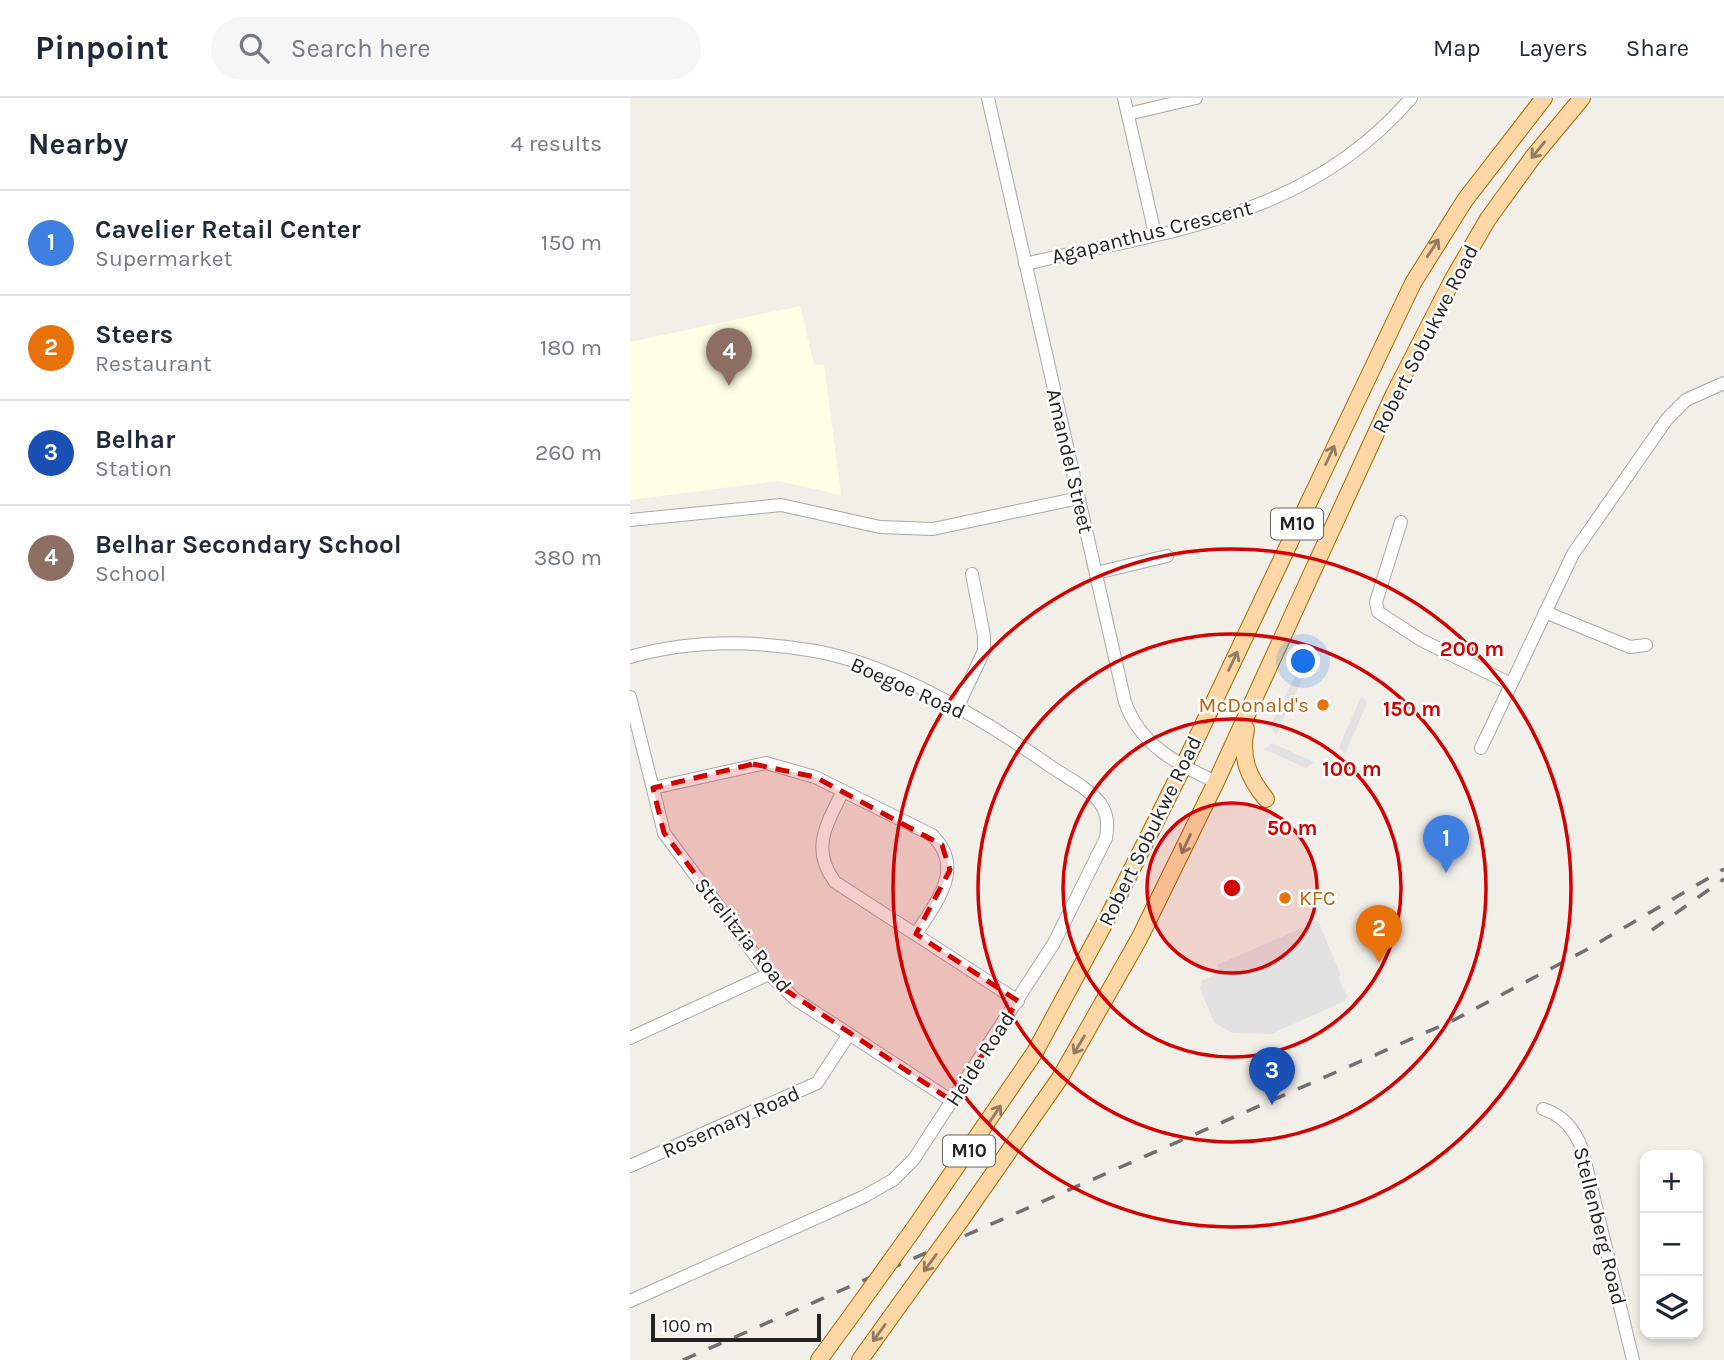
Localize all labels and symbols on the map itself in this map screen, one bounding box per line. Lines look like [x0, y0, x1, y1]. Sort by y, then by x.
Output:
one-way arrow [1531, 141, 1546, 159]
street label: Agapanthus Crescent [1049, 195, 1255, 269]
one-way arrow [1426, 239, 1441, 258]
street label: Robert Sobukwe Road [1367, 241, 1483, 437]
pin: 4 [706, 328, 752, 386]
street label: Amandel Street [1042, 386, 1098, 536]
one-way arrow [1324, 444, 1337, 465]
road number: M10 [1271, 508, 1323, 540]
text: 200 m [1440, 637, 1504, 661]
your location [1286, 644, 1320, 678]
one-way arrow [1227, 650, 1240, 672]
street label: Boegoe Road [847, 652, 969, 724]
place label: McDonald's [1199, 693, 1309, 717]
marker: McDonald's [1315, 697, 1331, 713]
text: 150 m [1383, 697, 1441, 721]
street label: Robert Sobukwe Road [1094, 732, 1206, 930]
text: 100 m [1322, 757, 1382, 781]
pin: 1 [1423, 815, 1469, 873]
text: 50 m [1267, 816, 1317, 840]
one-way arrow [1179, 833, 1193, 854]
street label: Strelitzia Road [690, 873, 796, 997]
centre of rings [1220, 876, 1244, 900]
place label: KFC [1299, 886, 1336, 910]
marker: KFC [1277, 890, 1293, 906]
pin: 2 [1356, 905, 1402, 963]
street label: Heide Road [941, 1007, 1019, 1111]
one-way arrow [1072, 1034, 1086, 1054]
pin: 3 [1249, 1047, 1295, 1105]
street label: Rosemary Road [658, 1081, 804, 1163]
one-way arrow [988, 1105, 1002, 1124]
road number: M10 [943, 1135, 995, 1166]
street label: Stellenberg Road [1569, 1144, 1631, 1308]
one-way arrow [923, 1253, 937, 1272]
scale bar [651, 1311, 821, 1343]
one-way arrow [872, 1323, 887, 1342]

